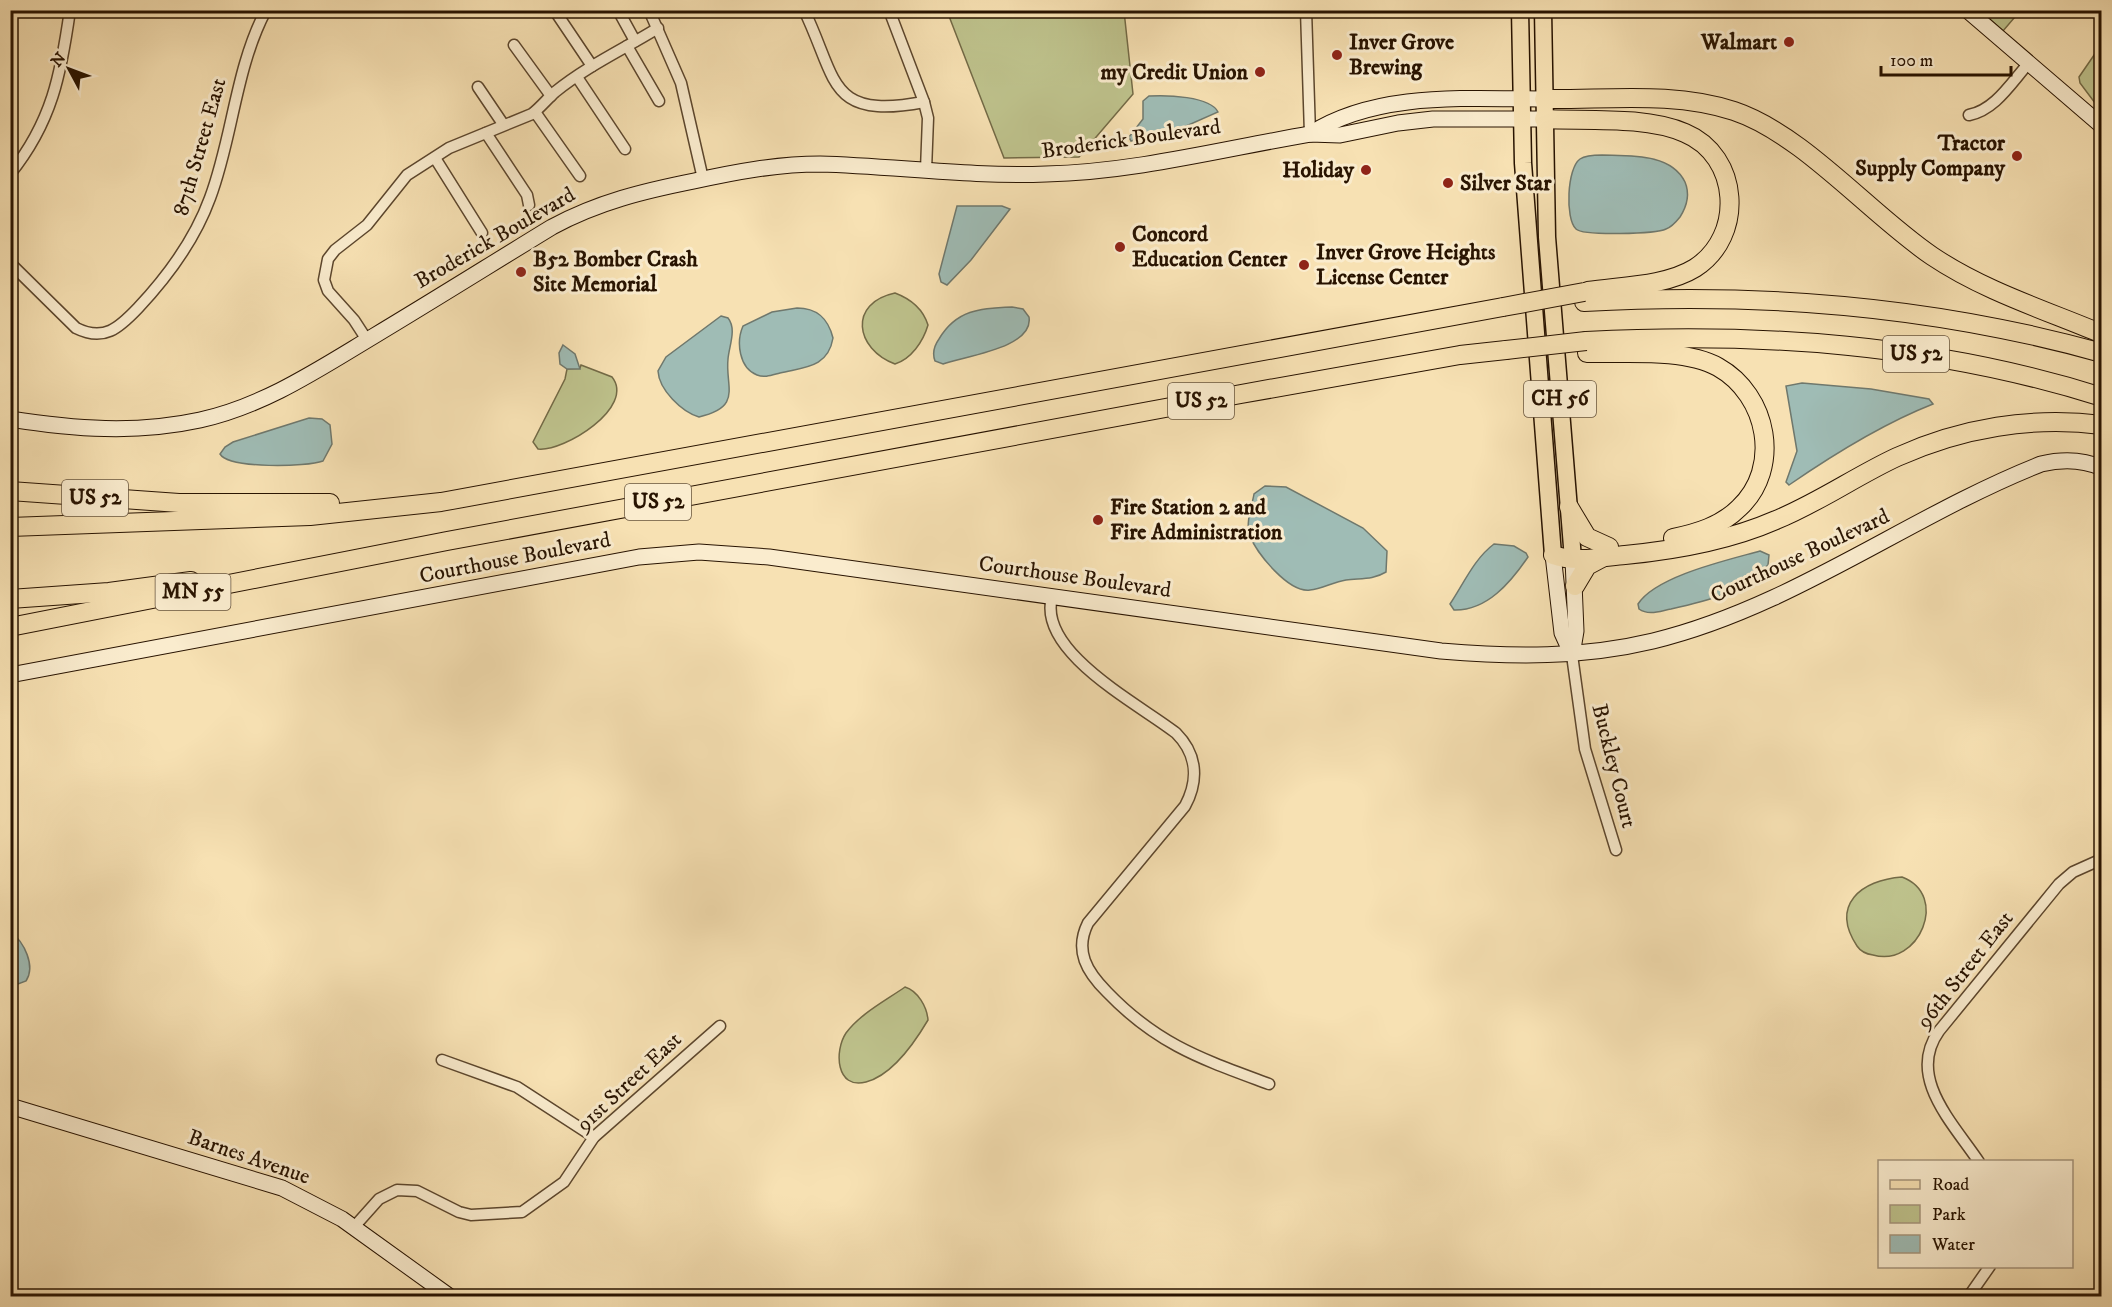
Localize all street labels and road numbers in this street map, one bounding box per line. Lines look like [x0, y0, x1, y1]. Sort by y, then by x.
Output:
street label: 87th Street East [167, 75, 233, 219]
street label: Broderick Boulevard [1040, 113, 1222, 165]
street label: Broderick Boulevard [410, 181, 580, 295]
road number: US 52 [1883, 336, 1949, 372]
road number: CH 56 [1524, 381, 1596, 417]
road number: US 52 [1168, 383, 1234, 419]
road number: US 52 [62, 480, 128, 516]
road number: US 52 [625, 484, 691, 520]
street label: Courthouse Boulevard [1706, 503, 1894, 609]
street label: Courthouse Boulevard [417, 526, 613, 590]
street label: Courthouse Boulevard [977, 550, 1173, 604]
road number: MN 55 [156, 574, 230, 610]
street label: Buckley Court [1586, 701, 1642, 831]
street label: 96th Street East [1910, 906, 2019, 1035]
street label: 91st Street East [570, 1026, 687, 1138]
street label: Barnes Avenue [184, 1123, 314, 1191]

